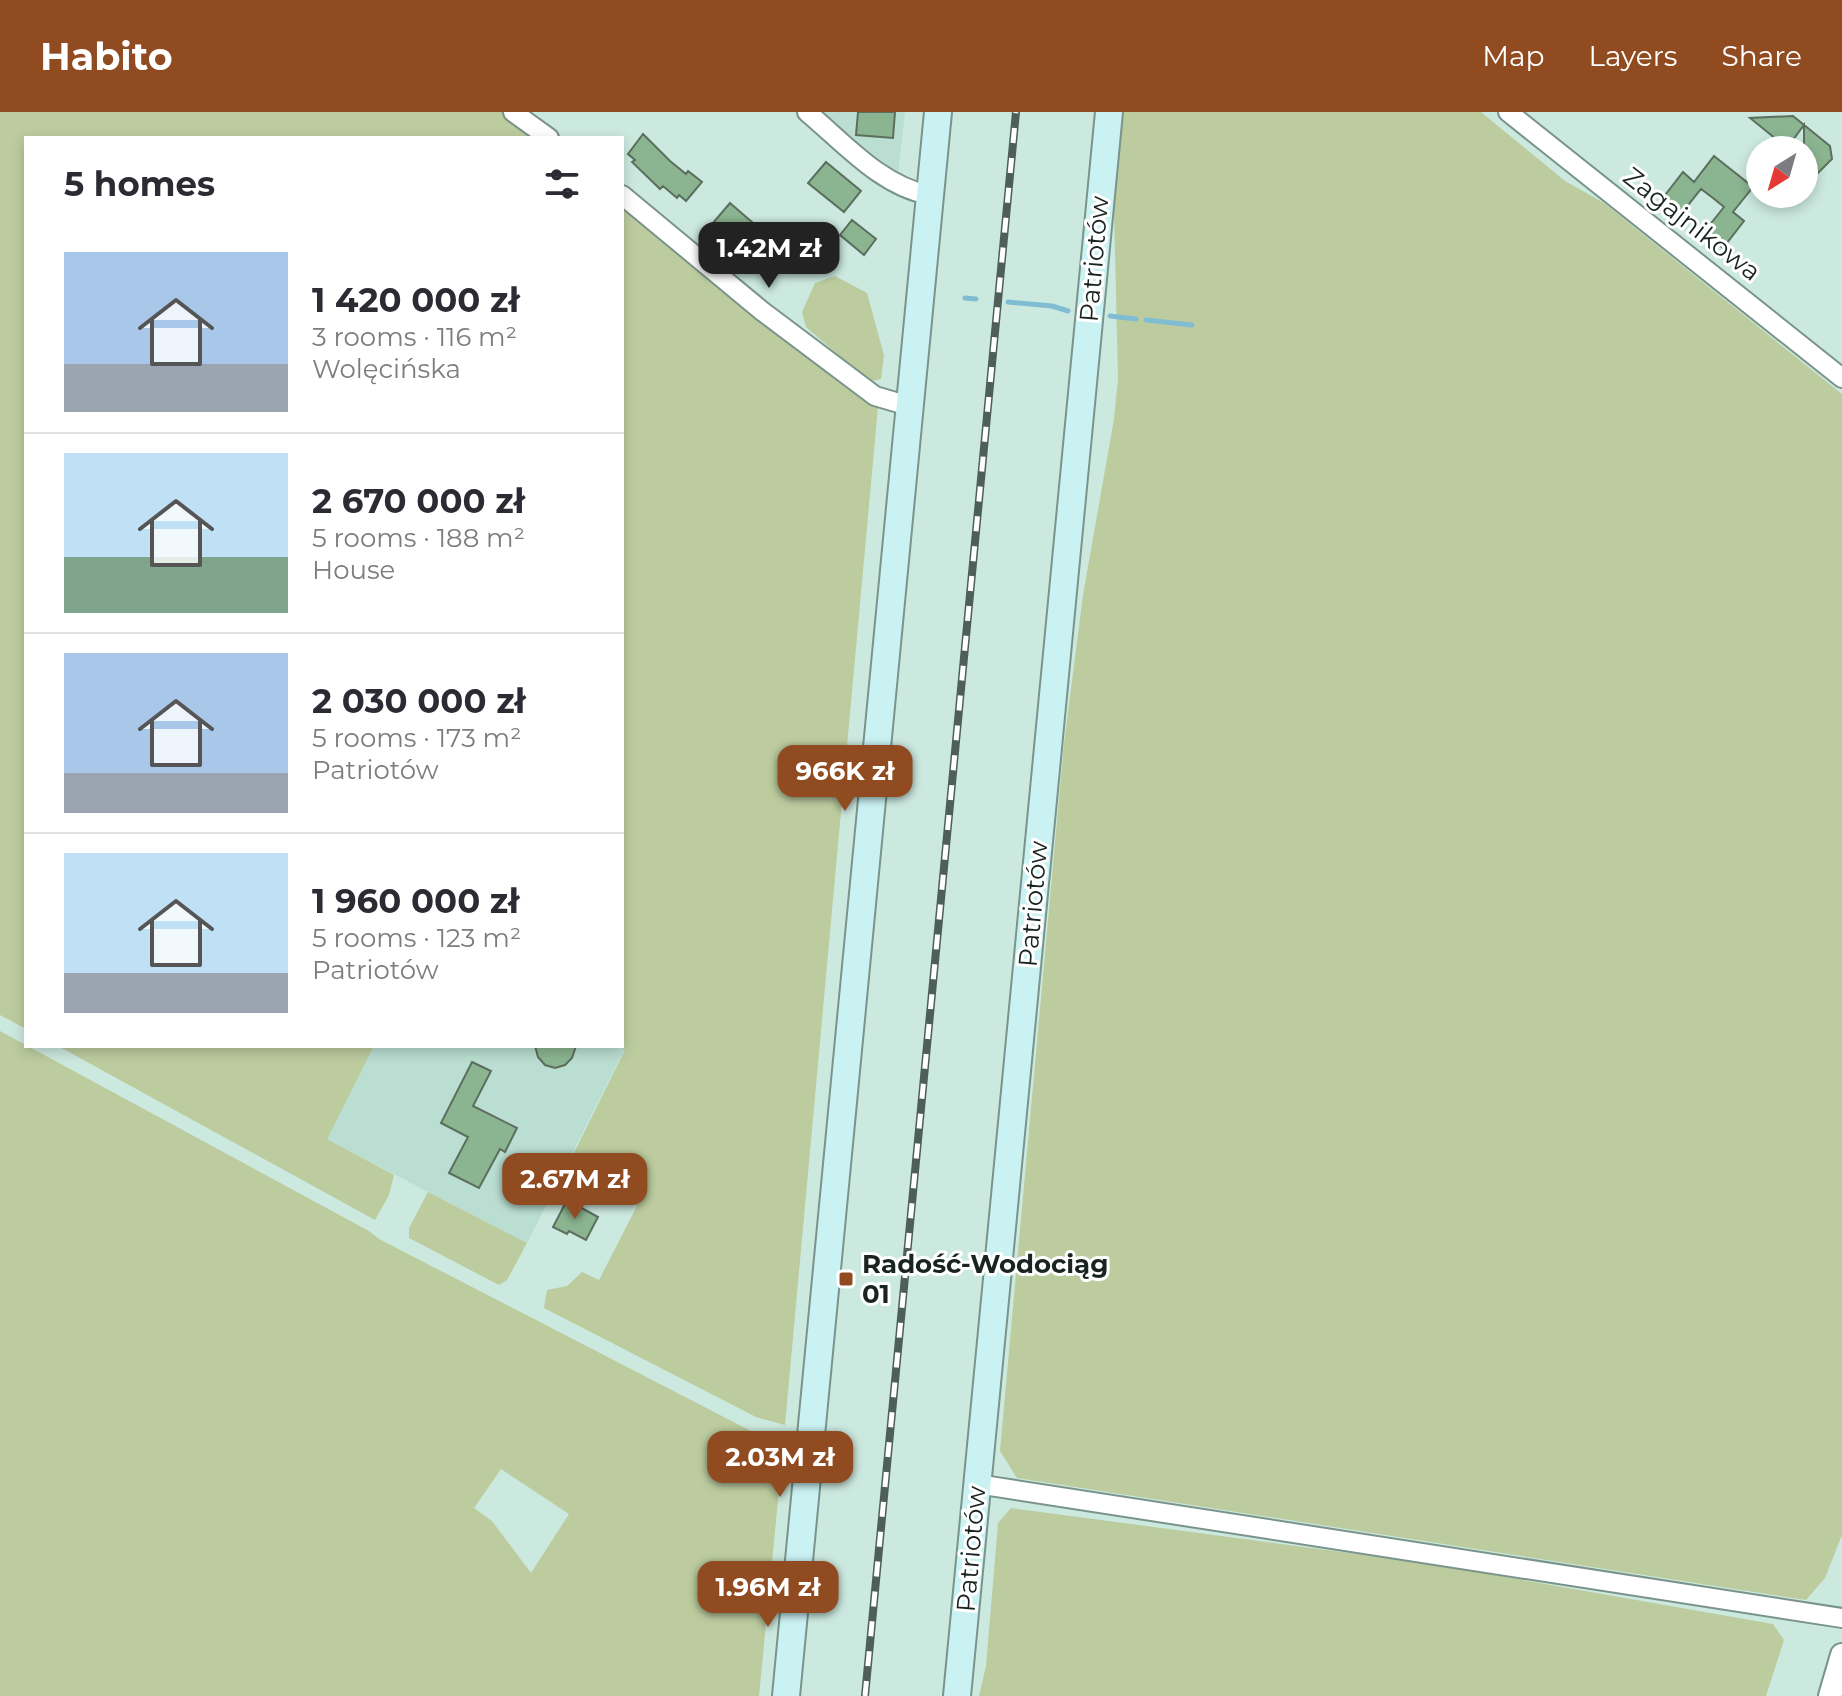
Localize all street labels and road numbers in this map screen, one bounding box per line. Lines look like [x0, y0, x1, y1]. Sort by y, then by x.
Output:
street label: Zagajnikowa [1617, 160, 1767, 288]
street label: Patriotów [1073, 194, 1115, 323]
street label: Patriotów [1012, 839, 1054, 968]
street label: Patriotów [950, 1484, 992, 1613]

